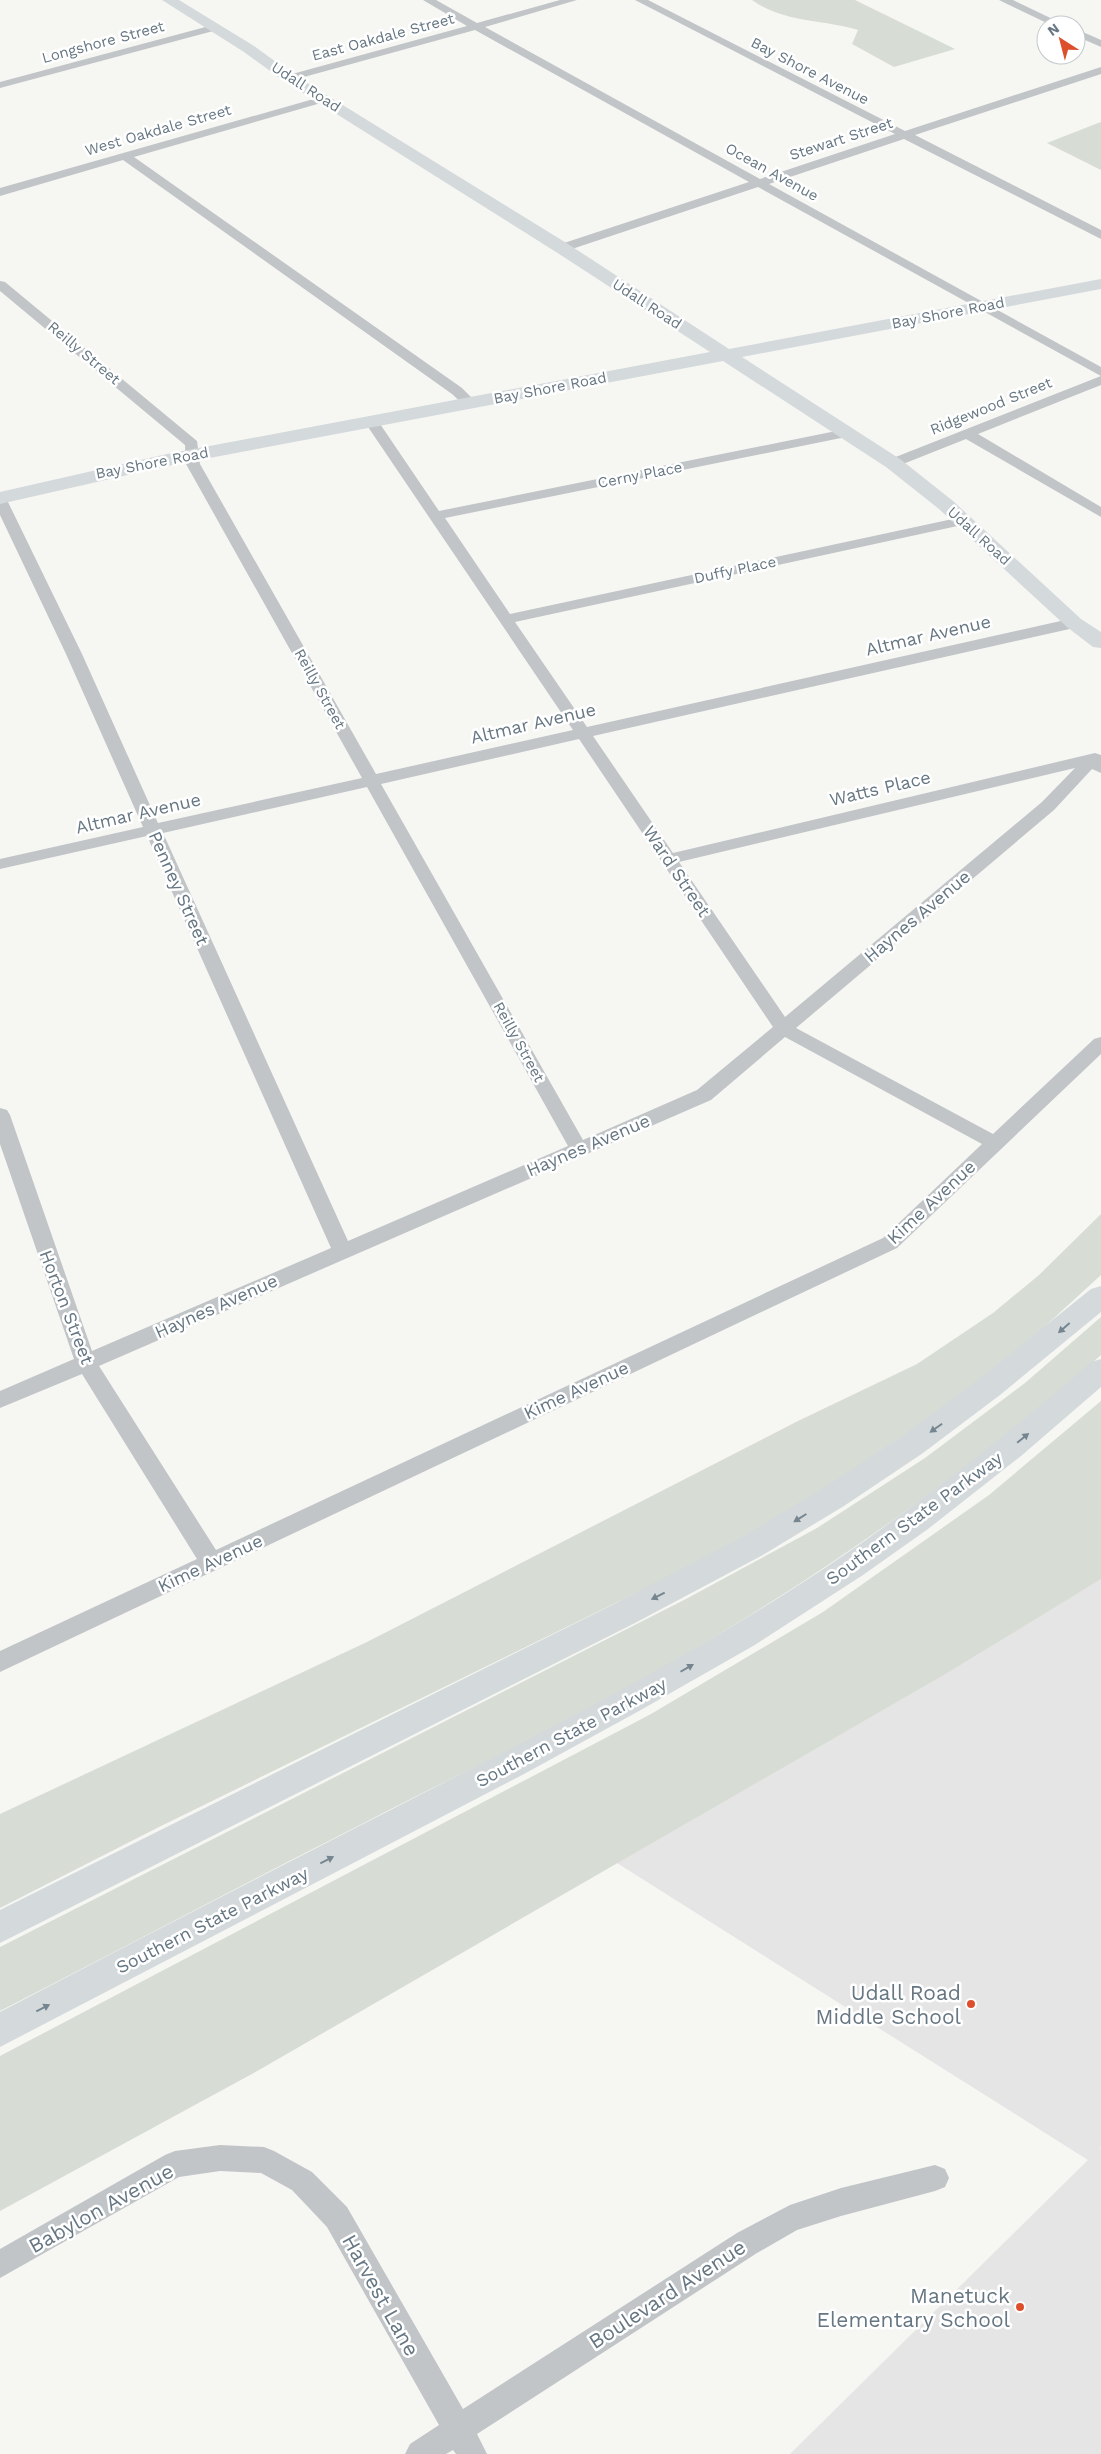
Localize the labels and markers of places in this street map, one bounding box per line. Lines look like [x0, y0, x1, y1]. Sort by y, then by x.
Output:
place label: Udall Road Middle School [816, 1980, 962, 2029]
marker: Udall Road Middle School [965, 1998, 977, 2010]
place label: Manetuck Elementary School [817, 2283, 1011, 2332]
marker: Manetuck Elementary School [1014, 2301, 1026, 2313]

